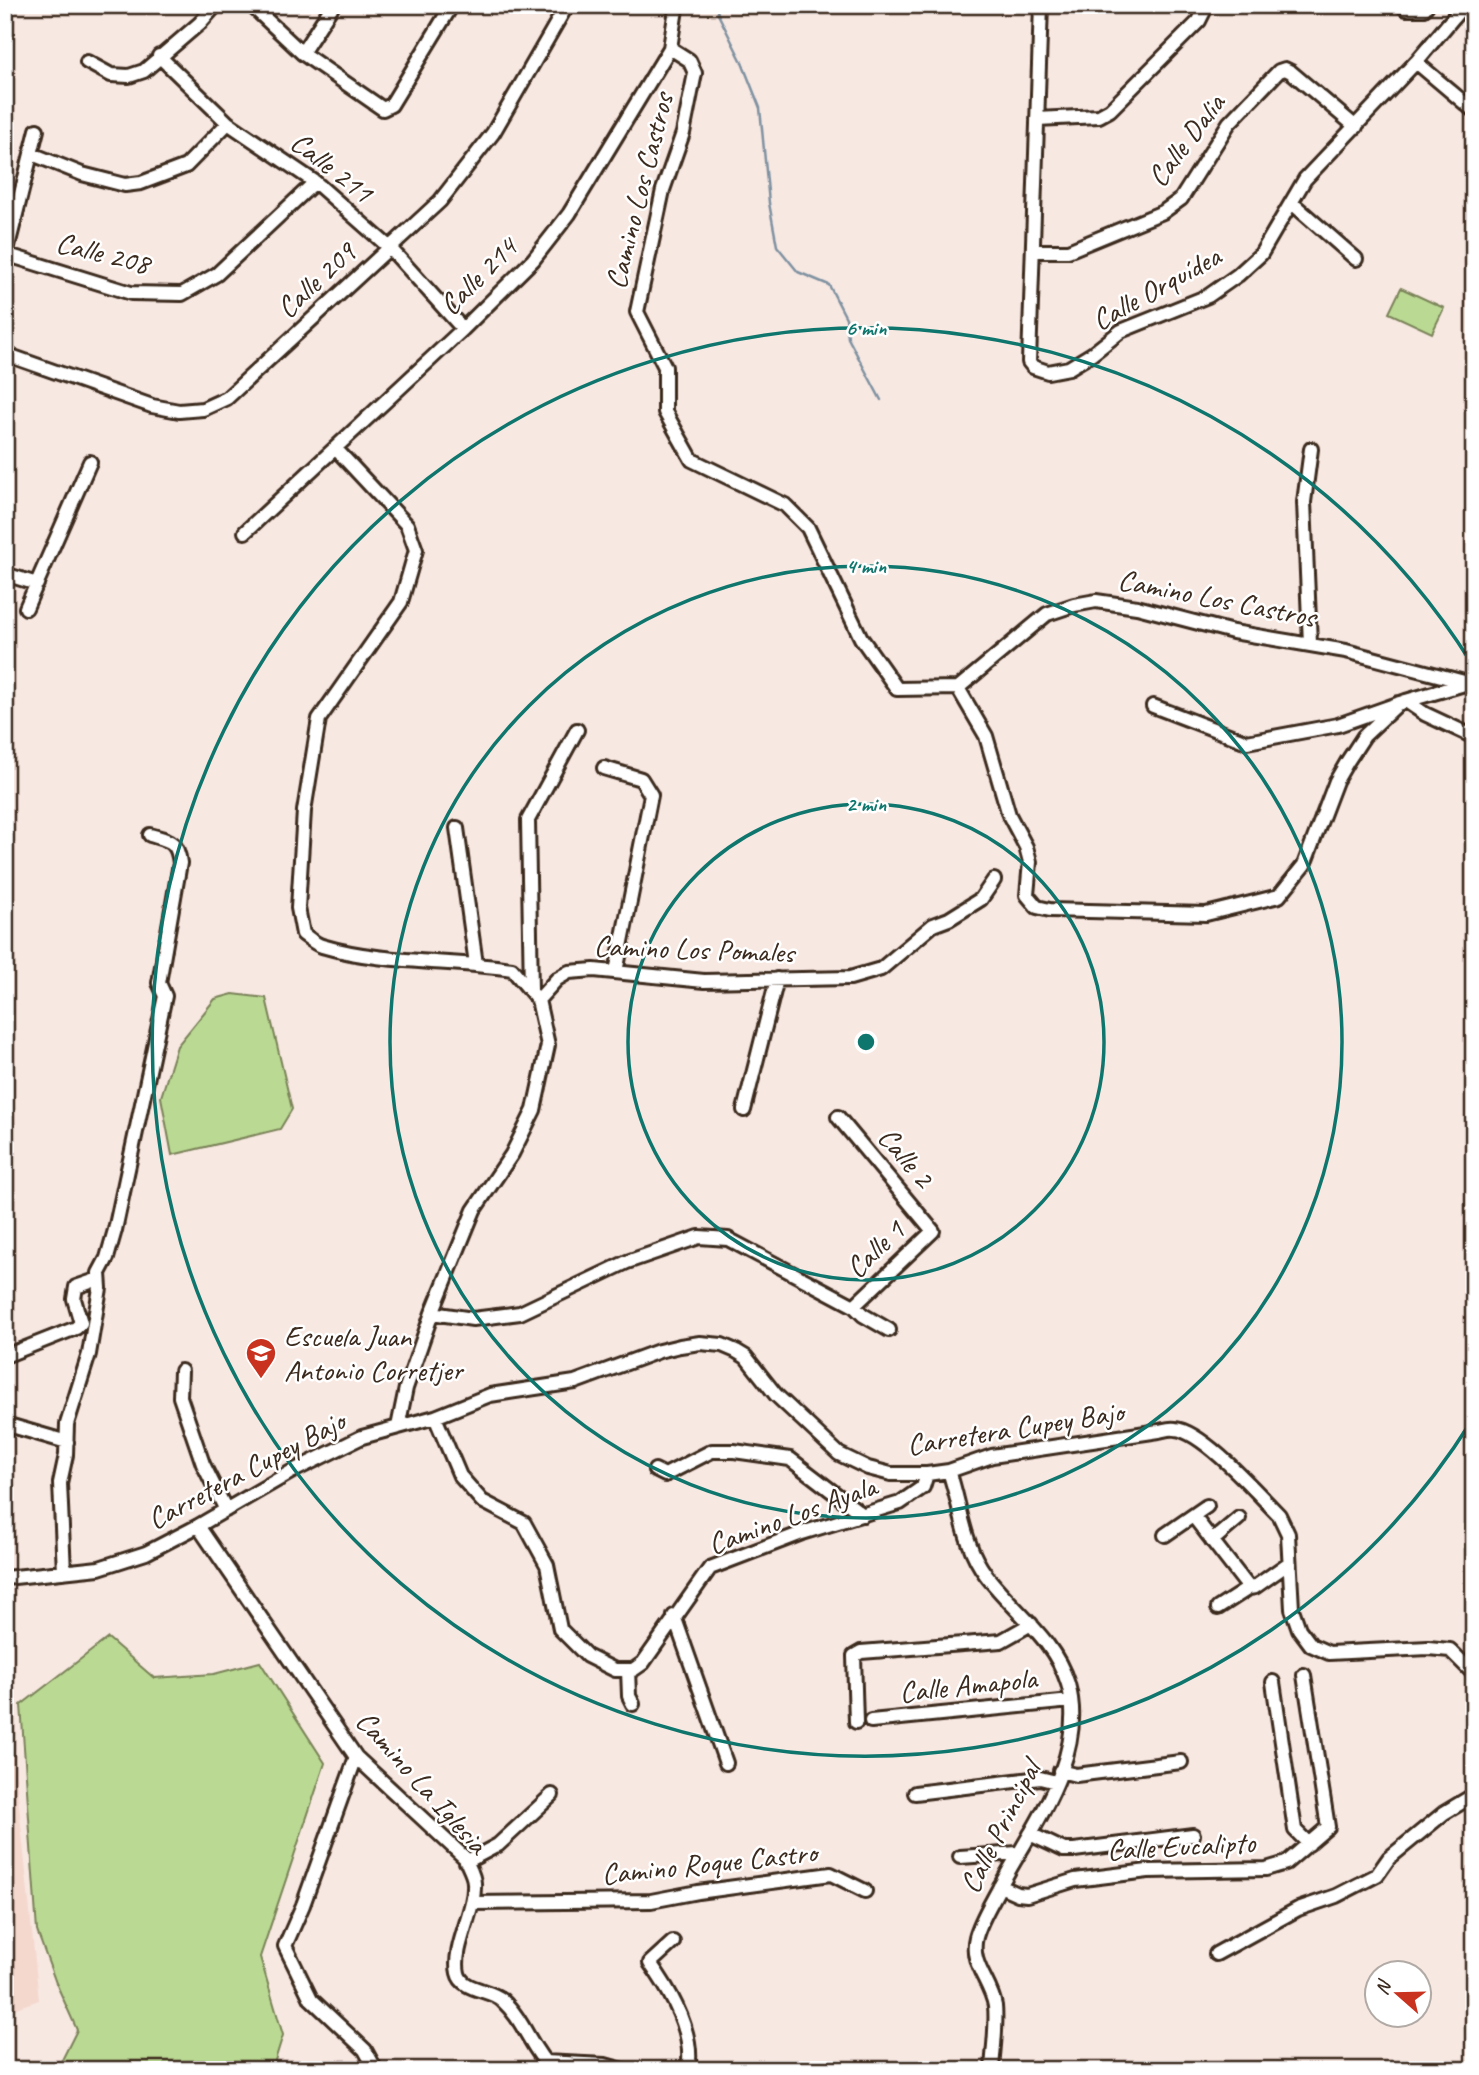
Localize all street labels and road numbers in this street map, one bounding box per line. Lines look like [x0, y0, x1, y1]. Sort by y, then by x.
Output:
street label: Calle Dalia [1139, 84, 1234, 194]
street label: Camino Los Castros [596, 87, 682, 293]
street label: Calle 211 [283, 123, 382, 212]
street label: Calle 208 [52, 223, 156, 284]
street label: Calle 214 [431, 227, 527, 323]
street label: Calle 209 [268, 232, 365, 326]
street label: Calle Orquídea [1085, 236, 1229, 339]
street label: Camino Los Castros [1115, 560, 1322, 636]
street label: Camino Los Pomales [593, 927, 797, 972]
street label: Calle 2 [870, 1119, 944, 1197]
street label: Calle 1 [837, 1211, 914, 1286]
street label: Carretera Cupey Bajo [904, 1392, 1129, 1464]
street label: Carretera Cupey Bajo [141, 1400, 354, 1538]
street label: Camino Los Ayala [703, 1466, 884, 1563]
street label: Calle Amapola [898, 1659, 1040, 1711]
street label: Camino La Iglesia [348, 1702, 498, 1863]
street label: Calle Principal [951, 1750, 1052, 1899]
street label: Calle Eucalipto [1106, 1823, 1257, 1869]
street label: Camino Roque Castro [600, 1832, 822, 1893]

